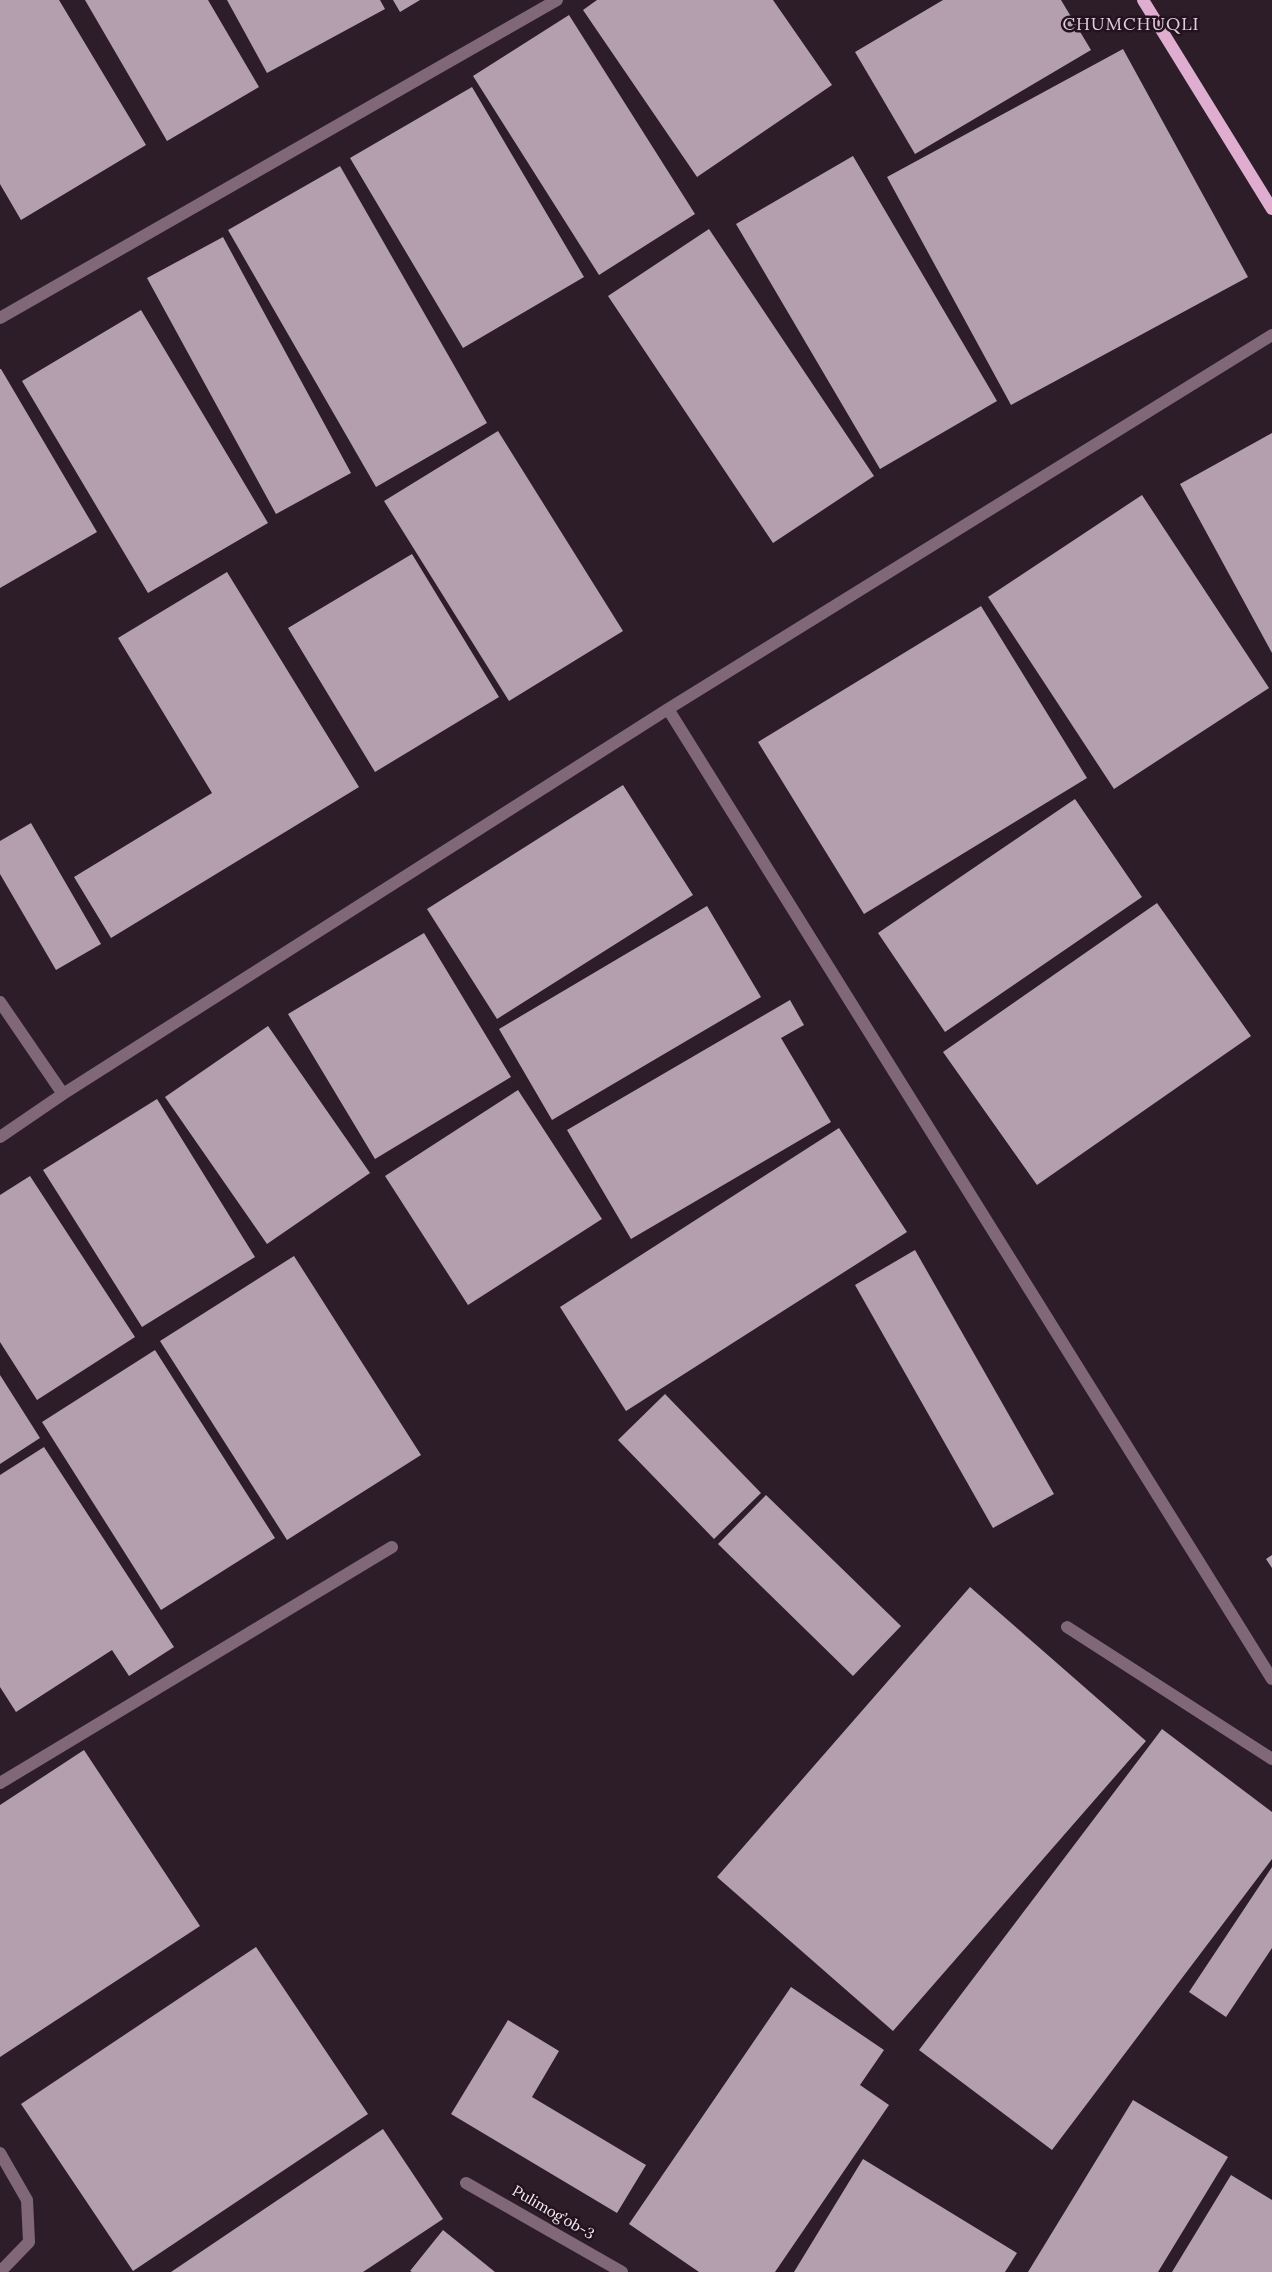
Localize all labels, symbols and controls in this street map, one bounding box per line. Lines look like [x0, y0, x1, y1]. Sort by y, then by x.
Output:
district label: CHUMCHUQLI [1061, 14, 1201, 36]
street label: Pulimog’ob-3 [509, 2182, 597, 2244]

